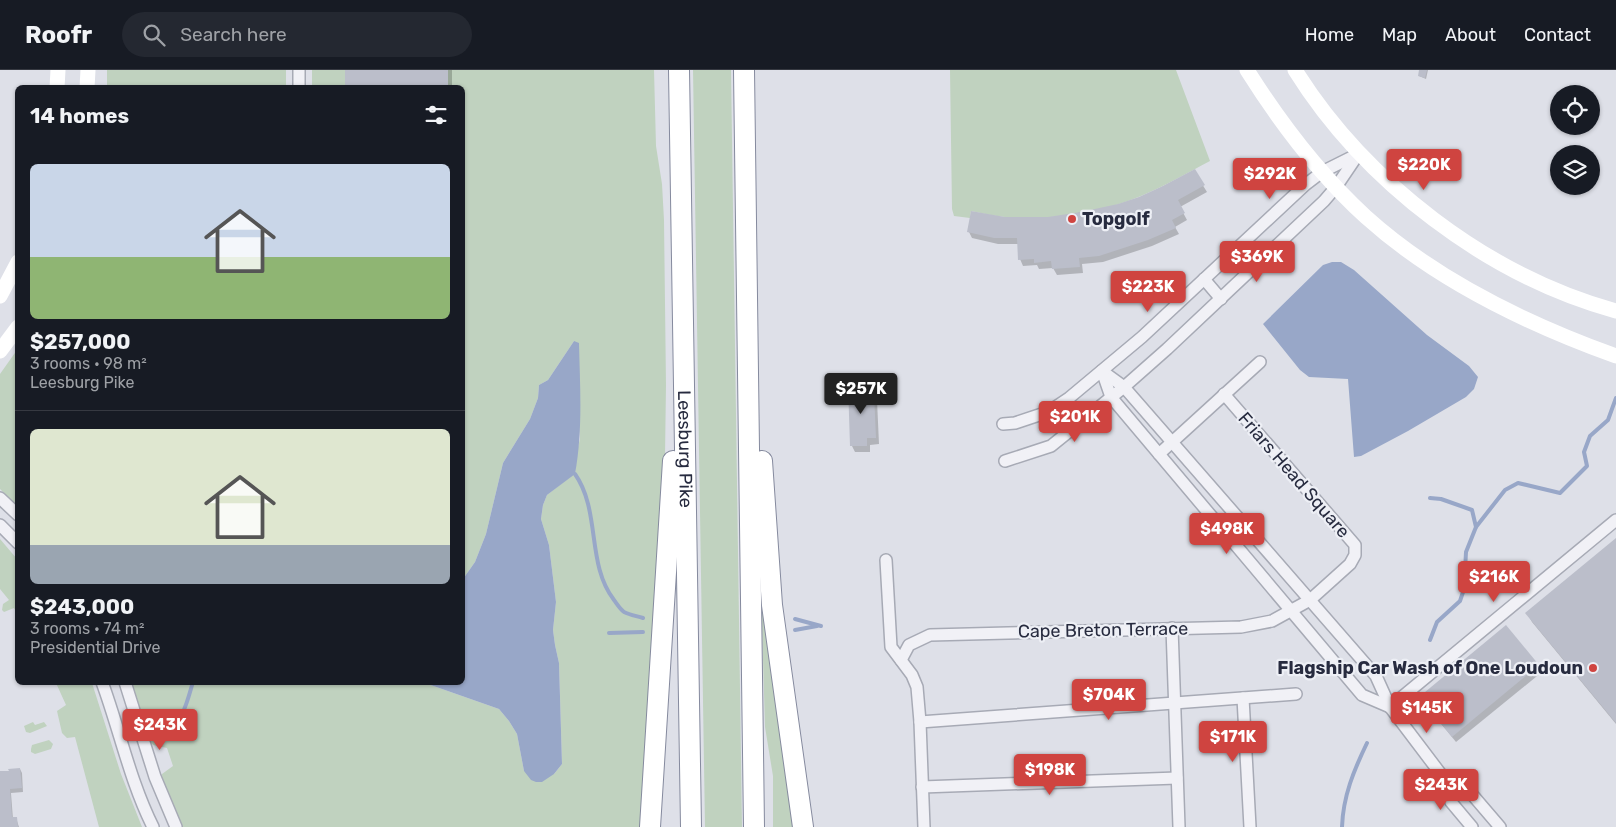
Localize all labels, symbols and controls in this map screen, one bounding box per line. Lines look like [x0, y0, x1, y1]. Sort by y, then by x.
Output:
search box [122, 12, 472, 57]
text: Roofr [25, 21, 92, 49]
icon: search [140, 21, 168, 49]
text: Search here [180, 23, 287, 46]
text: Home [1305, 24, 1354, 46]
text: Map [1382, 24, 1417, 46]
text: About [1445, 24, 1496, 46]
text: Contact [1524, 24, 1591, 46]
map controls [1550, 85, 1600, 195]
button: locate [1550, 85, 1600, 135]
icon: filters [422, 101, 450, 129]
text: 14 homes [30, 103, 129, 128]
button: layers [1550, 145, 1600, 195]
pin: $220K [1389, 148, 1459, 191]
text: $220K [1398, 155, 1450, 174]
pin: $292K [1235, 158, 1305, 200]
text: $292K [1244, 164, 1296, 183]
icon: home [195, 196, 285, 286]
place label: Topgolf [1082, 208, 1150, 230]
marker: Topgolf [1066, 213, 1078, 225]
pin: $369K [1222, 240, 1292, 283]
text: $369K [1231, 247, 1283, 266]
pin: $223K [1113, 270, 1183, 313]
text: $223K [1122, 277, 1174, 296]
text: $257,000 [30, 329, 131, 354]
text: 3 rooms · 98 m² [30, 354, 147, 373]
pin: $257K [826, 372, 896, 415]
text: Leesburg Pike [30, 373, 134, 392]
text: $257K [835, 379, 887, 398]
street label: Leesburg Pike [673, 390, 697, 508]
pin: $201K [1040, 400, 1110, 443]
text: $201K [1050, 407, 1100, 426]
street label: Friars Head Square [1233, 408, 1355, 542]
icon: home [195, 462, 285, 552]
pin: $498K [1192, 512, 1262, 555]
text: $498K [1200, 519, 1254, 538]
pin: $216K [1459, 560, 1529, 603]
text: $216K [1469, 567, 1519, 586]
text: $243,000 [30, 594, 134, 619]
street label: Cape Breton Terrace [1018, 618, 1188, 642]
text: 3 rooms · 74 m² [30, 619, 145, 638]
text: Presidential Drive [30, 638, 161, 657]
place label: Flagship Car Wash of One Loudoun [1277, 657, 1583, 679]
marker: Flagship Car Wash of One Loudoun [1587, 662, 1599, 674]
pin: $704K [1074, 678, 1144, 721]
text: $704K [1083, 685, 1135, 704]
pin: $145K [1392, 692, 1462, 734]
text: $145K [1402, 698, 1452, 717]
pin: $243K [125, 708, 195, 751]
text: $243K [133, 715, 187, 734]
pin: $171K [1198, 720, 1268, 763]
text: $171K [1210, 727, 1256, 746]
pin: $198K [1015, 754, 1085, 796]
text: $198K [1025, 760, 1075, 779]
pin: $243K [1406, 768, 1476, 811]
text: $243K [1414, 775, 1468, 794]

